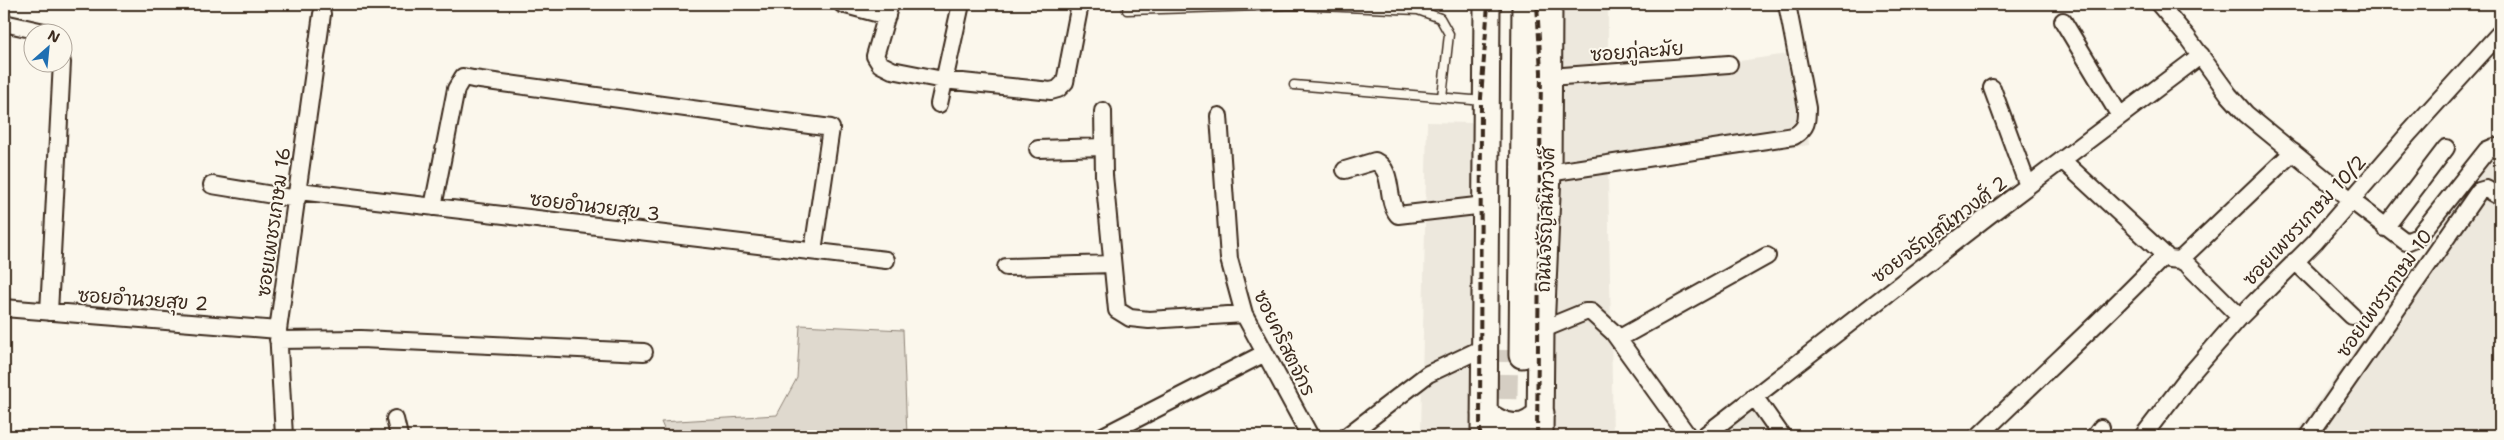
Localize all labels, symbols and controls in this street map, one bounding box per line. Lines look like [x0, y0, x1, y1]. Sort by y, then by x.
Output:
north arrow [22, 22, 72, 72]
text: N [45, 26, 63, 47]
street label: ซอยภู่ละมัย [1589, 36, 1685, 69]
street label: ซอยเพชรเกษม 16 [251, 145, 296, 299]
street label: ถนนจรัญสนิทวงศ์ [1530, 146, 1561, 293]
street label: ซอยเพชรเกษม 10/2 [2237, 149, 2372, 291]
street label: ซอยจรัญสนิทวงศ์ 2 [1866, 170, 2012, 289]
street label: ซอยอำนวยสุข 3 [528, 186, 661, 229]
street label: ซอยเพชรเกษม 10 [2331, 224, 2438, 362]
street label: ซอยอำนวยสุข 2 [77, 282, 209, 319]
street label: ซอยคริสตจักร [1248, 286, 1321, 401]

